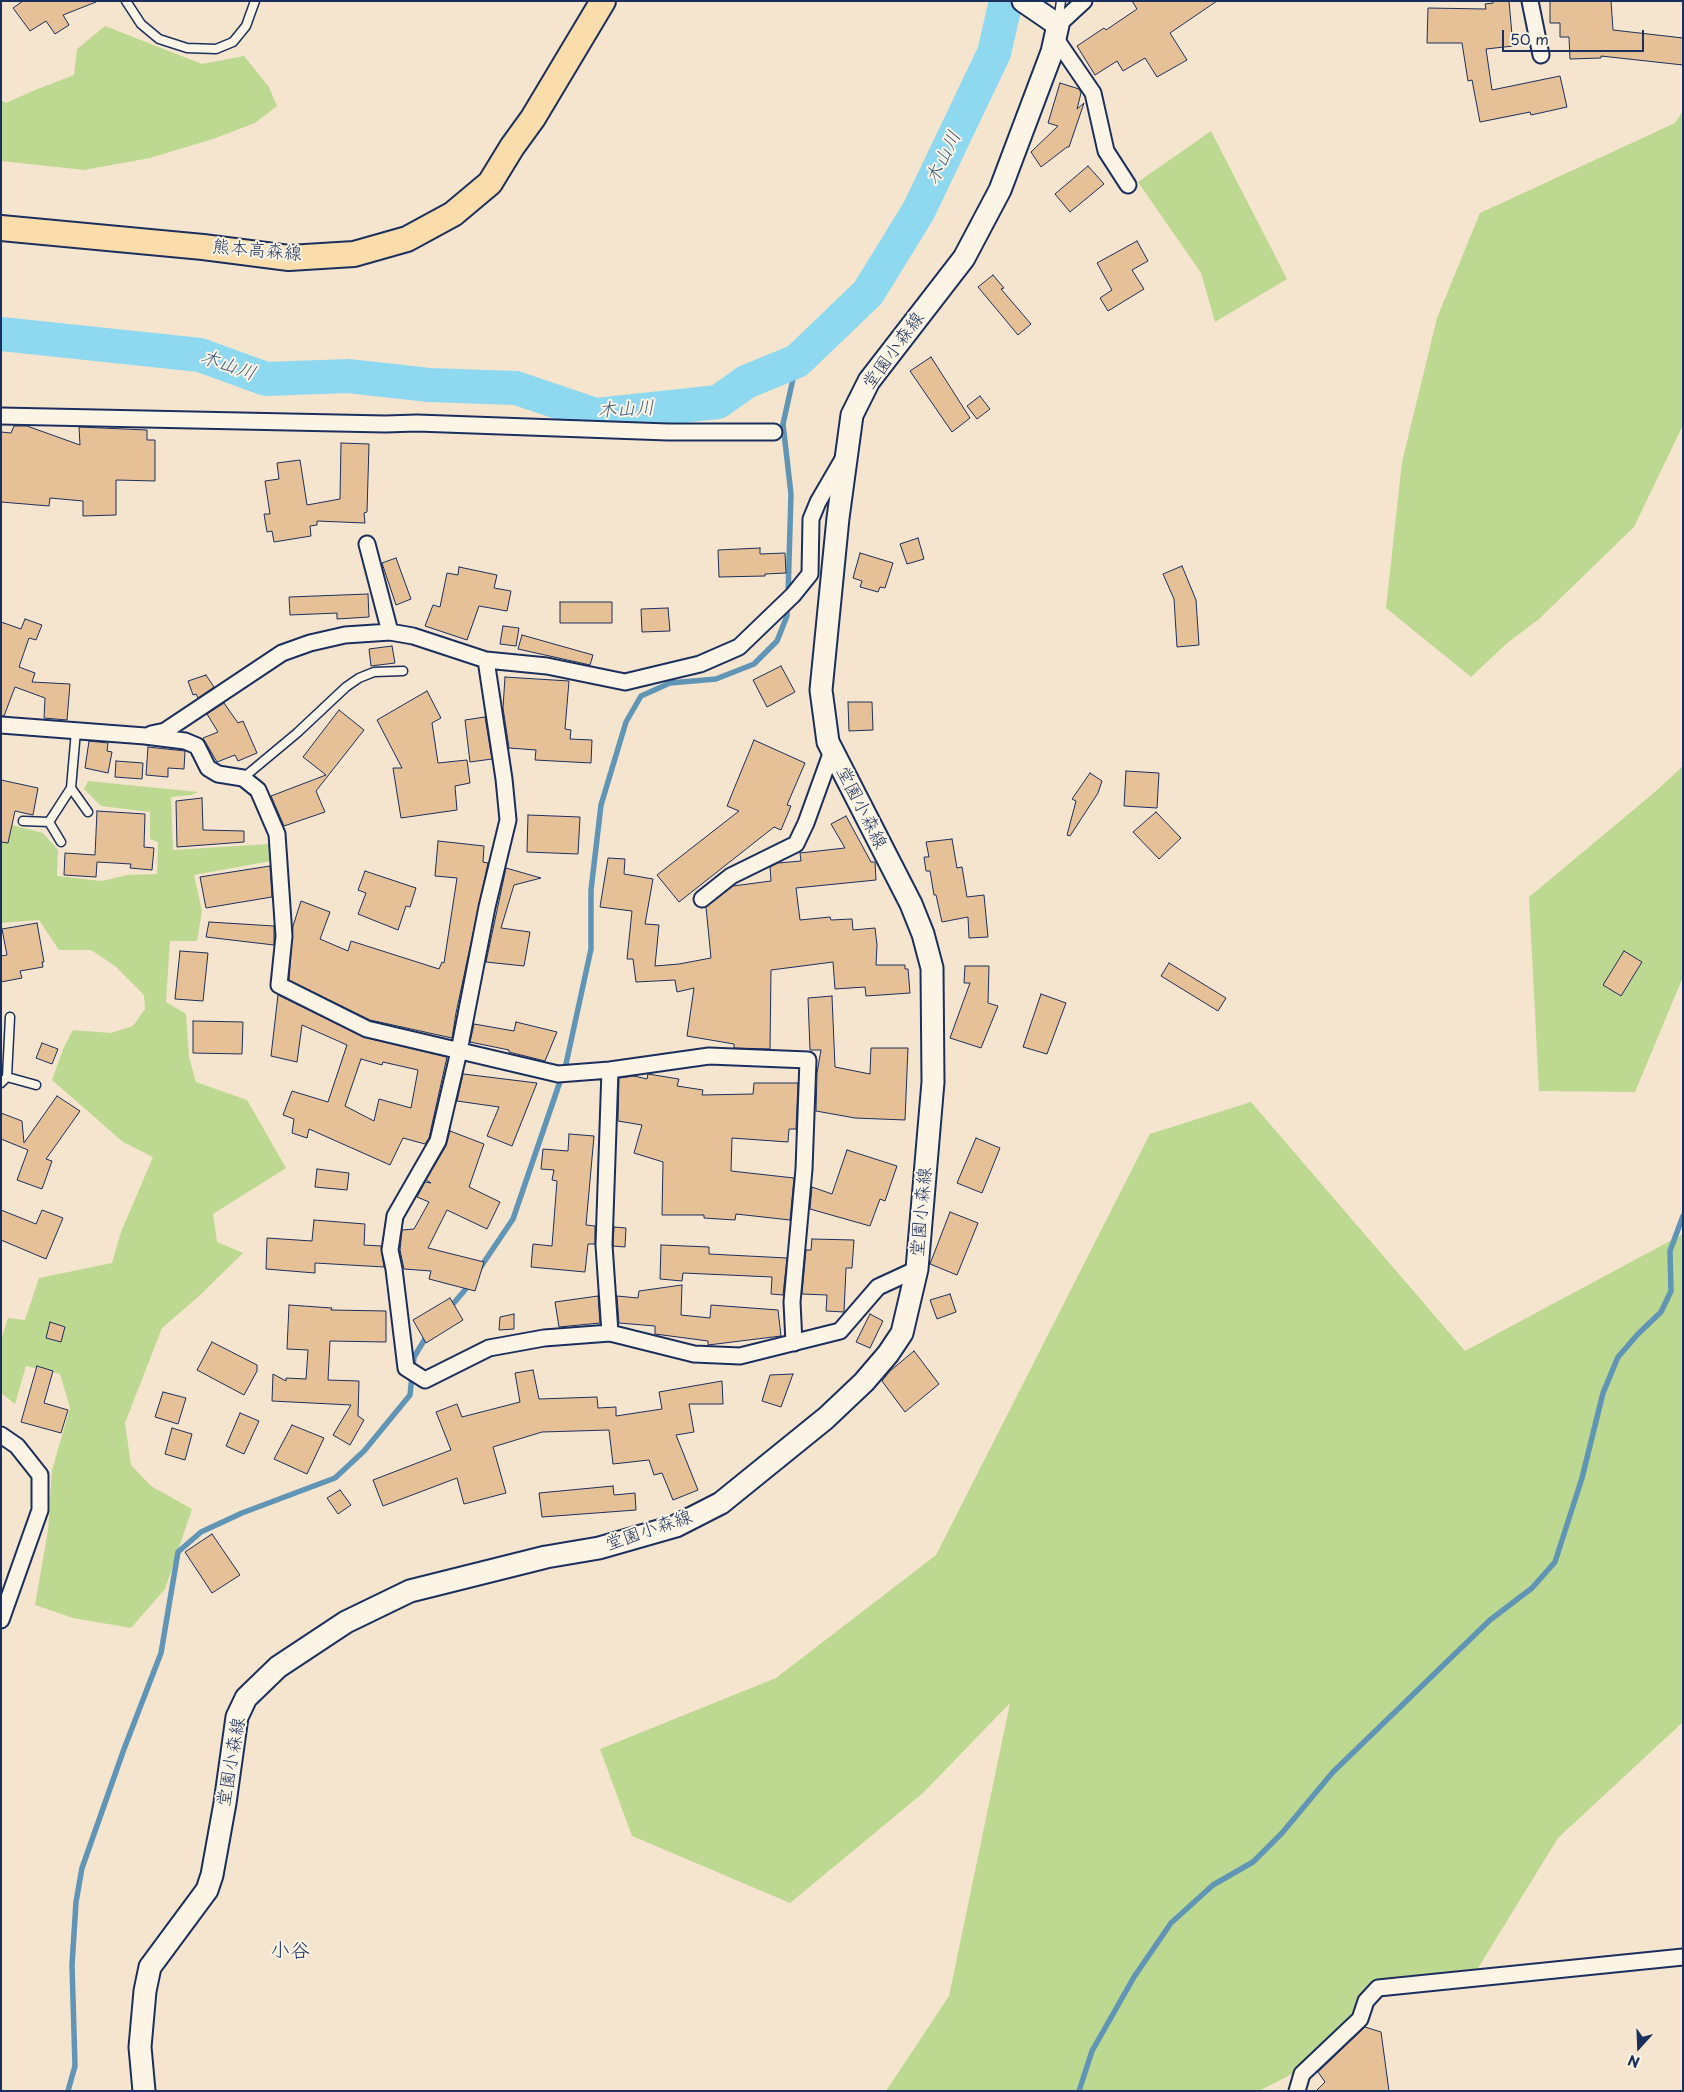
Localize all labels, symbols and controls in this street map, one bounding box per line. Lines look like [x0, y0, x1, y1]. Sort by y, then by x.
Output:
scale bar [1504, 20, 1646, 52]
text: 50 m [1510, 27, 1549, 50]
water label: 木山川 [921, 127, 967, 189]
street label: 熊本高森線 [211, 236, 303, 266]
street label: 堂園小森線 [859, 308, 929, 394]
water label: 木山川 [197, 346, 259, 386]
water label: 木山川 [597, 397, 655, 423]
street label: 堂園小森線 [831, 763, 891, 853]
street label: 堂園小森線 [907, 1166, 937, 1258]
street label: 堂園小森線 [603, 1506, 695, 1556]
street label: 堂園小森線 [214, 1716, 250, 1808]
district label: 小谷 [270, 1939, 310, 1963]
north arrow [1614, 2022, 1664, 2072]
text: N [1625, 2050, 1643, 2073]

